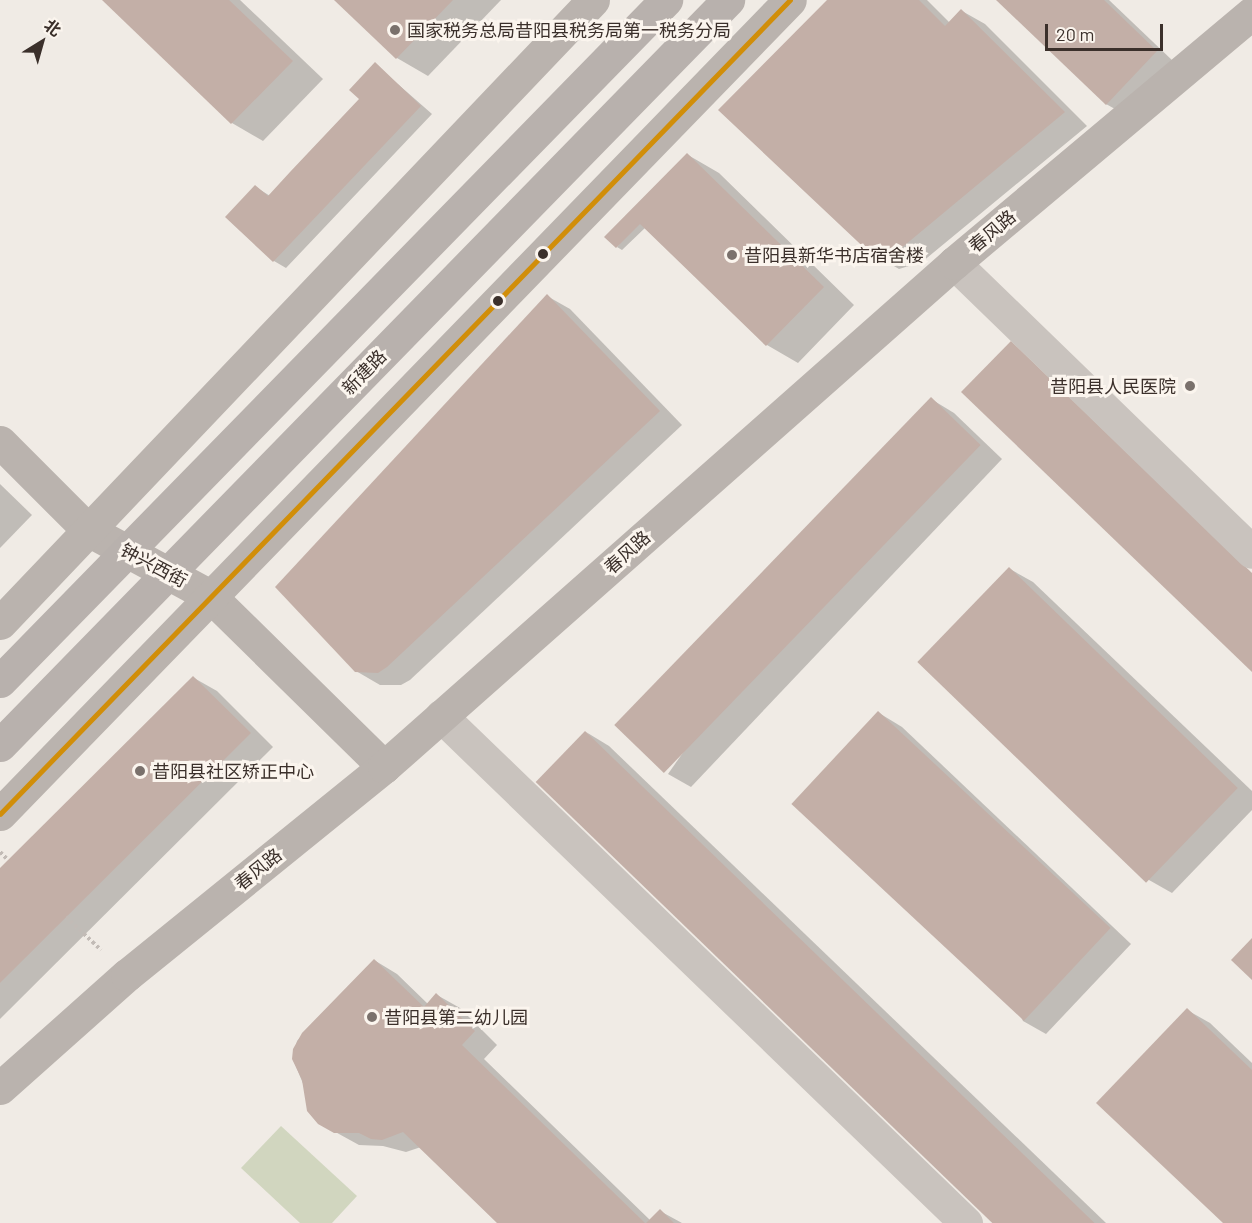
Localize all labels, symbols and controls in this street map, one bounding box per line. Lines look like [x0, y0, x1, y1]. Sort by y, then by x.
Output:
north arrow [12, 12, 72, 72]
scale bar [1048, 12, 1166, 50]
text: 北 [41, 15, 65, 40]
place label: 国家税务总局昔阳县税务局第一税务分局 [407, 19, 731, 41]
marker: 国家税务总局昔阳县税务局第一税务分局 [388, 23, 402, 37]
text: 20 m [1056, 23, 1094, 45]
street label: 春风路 [964, 205, 1020, 257]
place label: 昔阳县新华书店宿舍楼 [744, 244, 924, 266]
unlabelled marker [537, 248, 549, 260]
marker: 昔阳县新华书店宿舍楼 [725, 248, 739, 262]
unlabelled marker [492, 295, 504, 307]
street label: 新建路 [337, 345, 391, 399]
place label: 昔阳县人民医院 [1050, 375, 1176, 397]
marker: 昔阳县人民医院 [1181, 377, 1199, 395]
street label: 春风路 [600, 526, 654, 578]
street label: 钟兴西街 [117, 539, 191, 591]
place label: 昔阳县社区矫正中心 [152, 760, 314, 782]
marker: 昔阳县社区矫正中心 [133, 764, 147, 778]
street label: 春风路 [230, 844, 286, 894]
place label: 昔阳县第二幼儿园 [384, 1006, 528, 1028]
marker: 昔阳县第二幼儿园 [365, 1010, 379, 1024]

